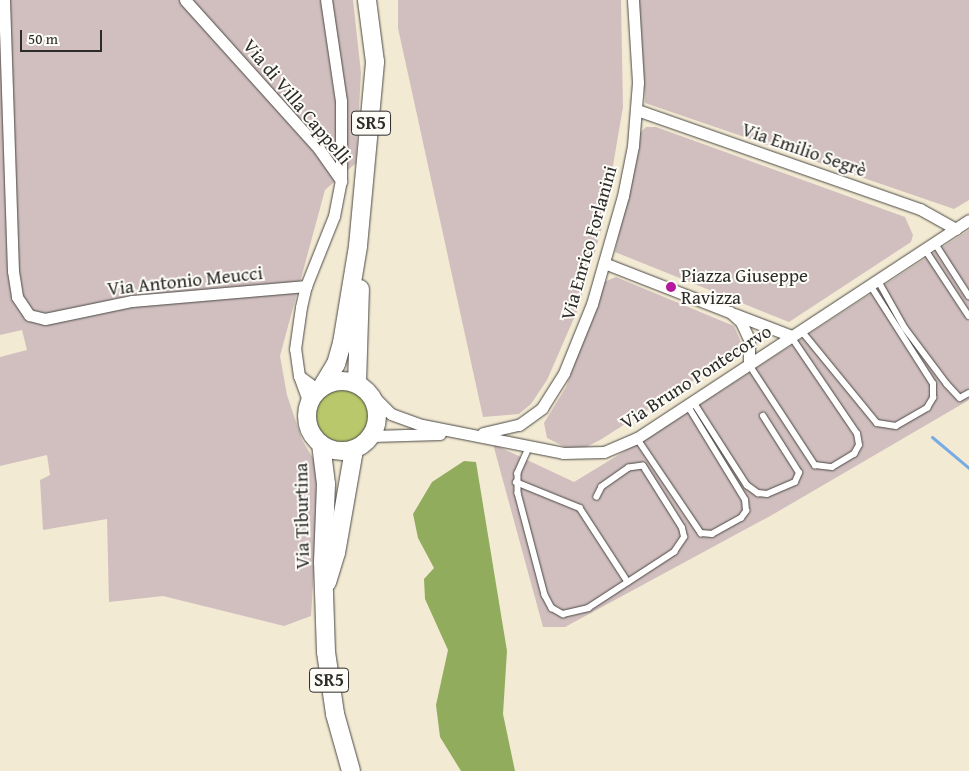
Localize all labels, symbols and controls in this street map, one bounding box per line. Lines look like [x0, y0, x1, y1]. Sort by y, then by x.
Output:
scale bar [22, 20, 105, 52]
text: 50 m [28, 28, 58, 49]
street label: Via di Villa Cappelli [238, 35, 356, 169]
road number: SR5 [351, 108, 391, 138]
street label: Via Emilio Segrè [739, 118, 869, 182]
street label: Via Enrico Forlanini [556, 163, 622, 323]
street label: Via Antonio Meucci [106, 261, 264, 301]
place label: Piazza Giuseppe Ravizza [681, 265, 808, 309]
marker: Piazza Giuseppe Ravizza [665, 281, 677, 293]
street label: Via Bruno Pontecorvo [616, 320, 776, 434]
street label: Via Tiburtina [290, 463, 314, 569]
road number: SR5 [309, 664, 349, 696]

